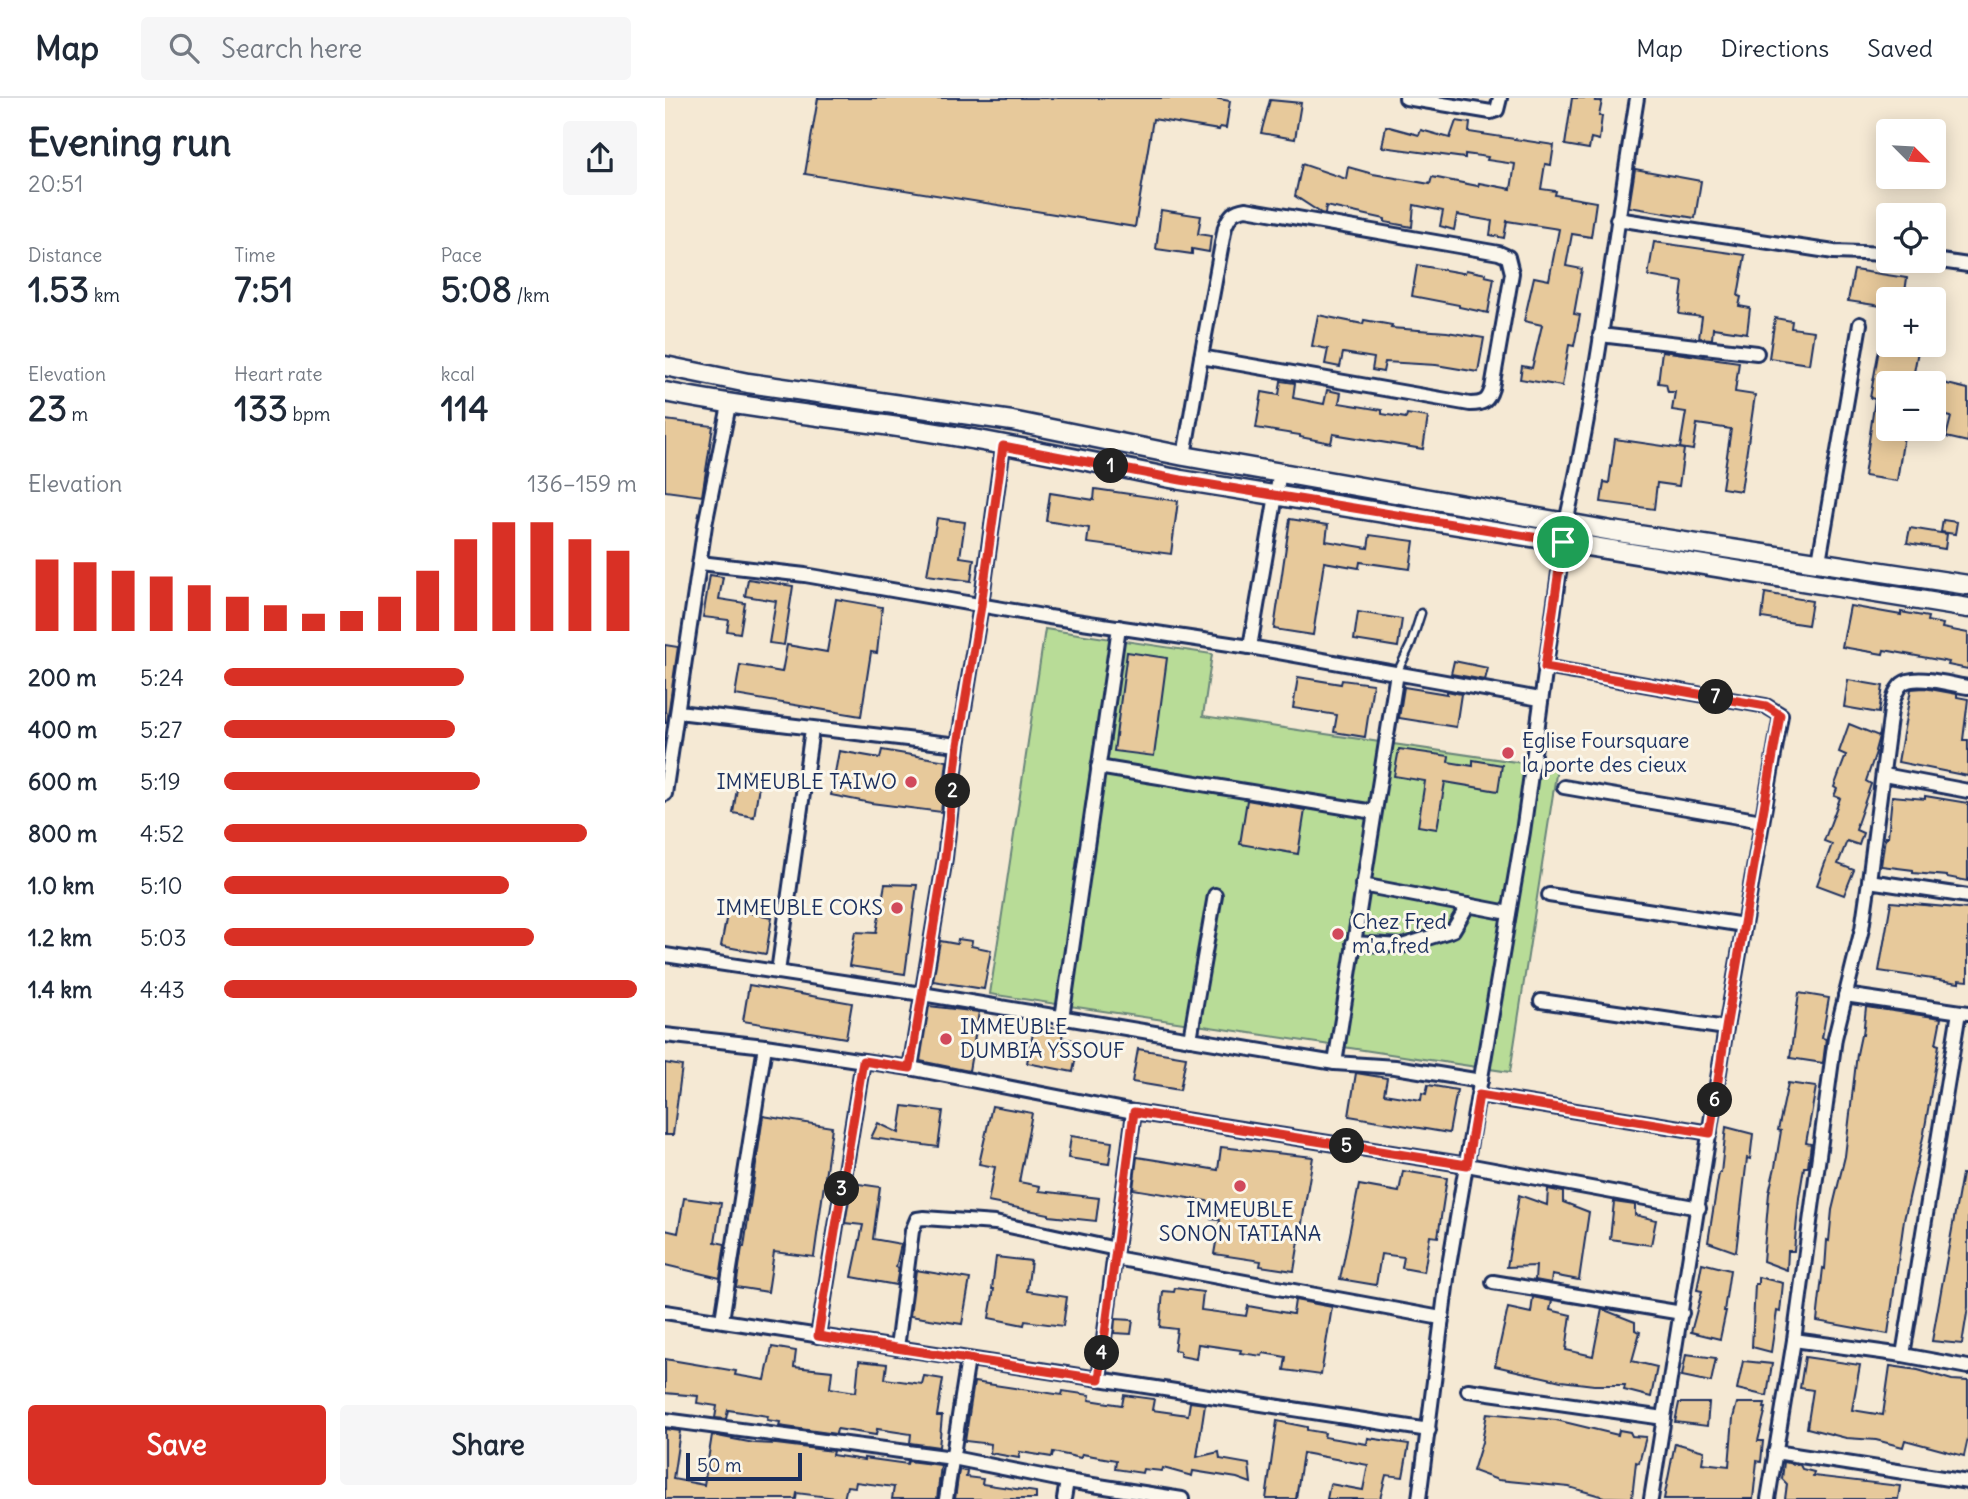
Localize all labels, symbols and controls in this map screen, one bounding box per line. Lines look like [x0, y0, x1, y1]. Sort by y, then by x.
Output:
search box [141, 17, 631, 80]
text: Map [35, 27, 99, 69]
icon: search [165, 29, 203, 67]
text: Search here [221, 32, 362, 65]
text: Map [1636, 33, 1683, 63]
text: Directions [1721, 33, 1829, 63]
text: Saved [1867, 33, 1933, 63]
text: Evening run [28, 119, 231, 166]
north arrow [1876, 119, 1946, 189]
map controls [1876, 119, 1946, 441]
button: share [563, 121, 637, 195]
text: 20:51 [28, 169, 83, 198]
button: locate [1876, 203, 1946, 273]
text: Distance [28, 243, 102, 267]
text: Time [234, 243, 275, 267]
text: Pace [441, 243, 482, 267]
text: 1.53 [28, 267, 89, 311]
text: 7:51 [234, 267, 293, 311]
text: 5:08 [441, 267, 512, 311]
text: km [89, 283, 120, 307]
text: /km [512, 283, 550, 307]
button: + [1876, 287, 1946, 357]
text: Elevation [28, 362, 106, 386]
text: Heart rate [234, 362, 322, 386]
text: kcal [441, 362, 475, 386]
button: − [1876, 371, 1946, 441]
text: 23 [28, 386, 67, 430]
text: 133 [234, 386, 288, 430]
text: 114 [441, 386, 489, 430]
text: m [67, 402, 88, 426]
text: bpm [288, 402, 331, 426]
pin: 1 [1093, 448, 1129, 484]
text: 1 [1107, 453, 1114, 477]
text: Elevation [28, 469, 122, 498]
text: 136–159 m [527, 469, 637, 498]
pin [1533, 512, 1593, 572]
icon: arrive [1544, 523, 1582, 561]
text: 200 m [28, 663, 97, 692]
text: 5:24 [140, 663, 184, 692]
pin: 7 [1699, 680, 1733, 714]
text: 7 [1711, 684, 1720, 708]
text: 400 m [28, 715, 97, 744]
text: 5:27 [140, 715, 182, 744]
place label: Eglise Foursquare la porte des cieux [1522, 727, 1689, 778]
marker: Eglise Foursquare la porte des cieux [1500, 745, 1516, 761]
text: 600 m [28, 767, 97, 796]
text: 5:19 [140, 767, 181, 796]
place label: IMMEUBLE TAIWO [716, 768, 897, 795]
marker: IMMEUBLE TAIWO [903, 774, 919, 790]
pin: 2 [935, 774, 971, 808]
text: 2 [947, 778, 958, 802]
text: 800 m [28, 819, 97, 848]
text: 4:52 [140, 819, 184, 848]
text: 1.0 km [28, 871, 94, 900]
text: 5:10 [140, 871, 183, 900]
place label: IMMEUBLE COKS [716, 894, 883, 921]
marker: IMMEUBLE COKS [889, 900, 905, 916]
place label: Chez Fred m'a fred [1352, 908, 1447, 959]
text: 1.2 km [28, 923, 92, 952]
text: 5:03 [140, 923, 187, 952]
marker: Chez Fred m'a fred [1330, 926, 1346, 942]
text: 1.4 km [28, 975, 92, 1004]
text: 4:43 [140, 975, 185, 1004]
place label: IMMEUBLE DUMBIA YSSOUF [960, 1013, 1125, 1064]
marker: IMMEUBLE DUMBIA YSSOUF [938, 1031, 954, 1047]
pin: 6 [1697, 1082, 1733, 1118]
text: 6 [1709, 1087, 1720, 1111]
pin: 5 [1329, 1128, 1365, 1164]
text: 5 [1341, 1133, 1352, 1157]
pin: 3 [825, 1172, 859, 1206]
text: 3 [836, 1176, 847, 1200]
marker: IMMEUBLE SONON TATIANA [1232, 1178, 1248, 1194]
place label: IMMEUBLE SONON TATIANA [1159, 1196, 1321, 1247]
pin: 4 [1085, 1336, 1119, 1370]
text: 4 [1096, 1340, 1107, 1364]
button: Save [28, 1405, 326, 1485]
button: Share [340, 1405, 637, 1485]
scale bar [686, 1450, 801, 1482]
text: 50 m [697, 1453, 742, 1477]

